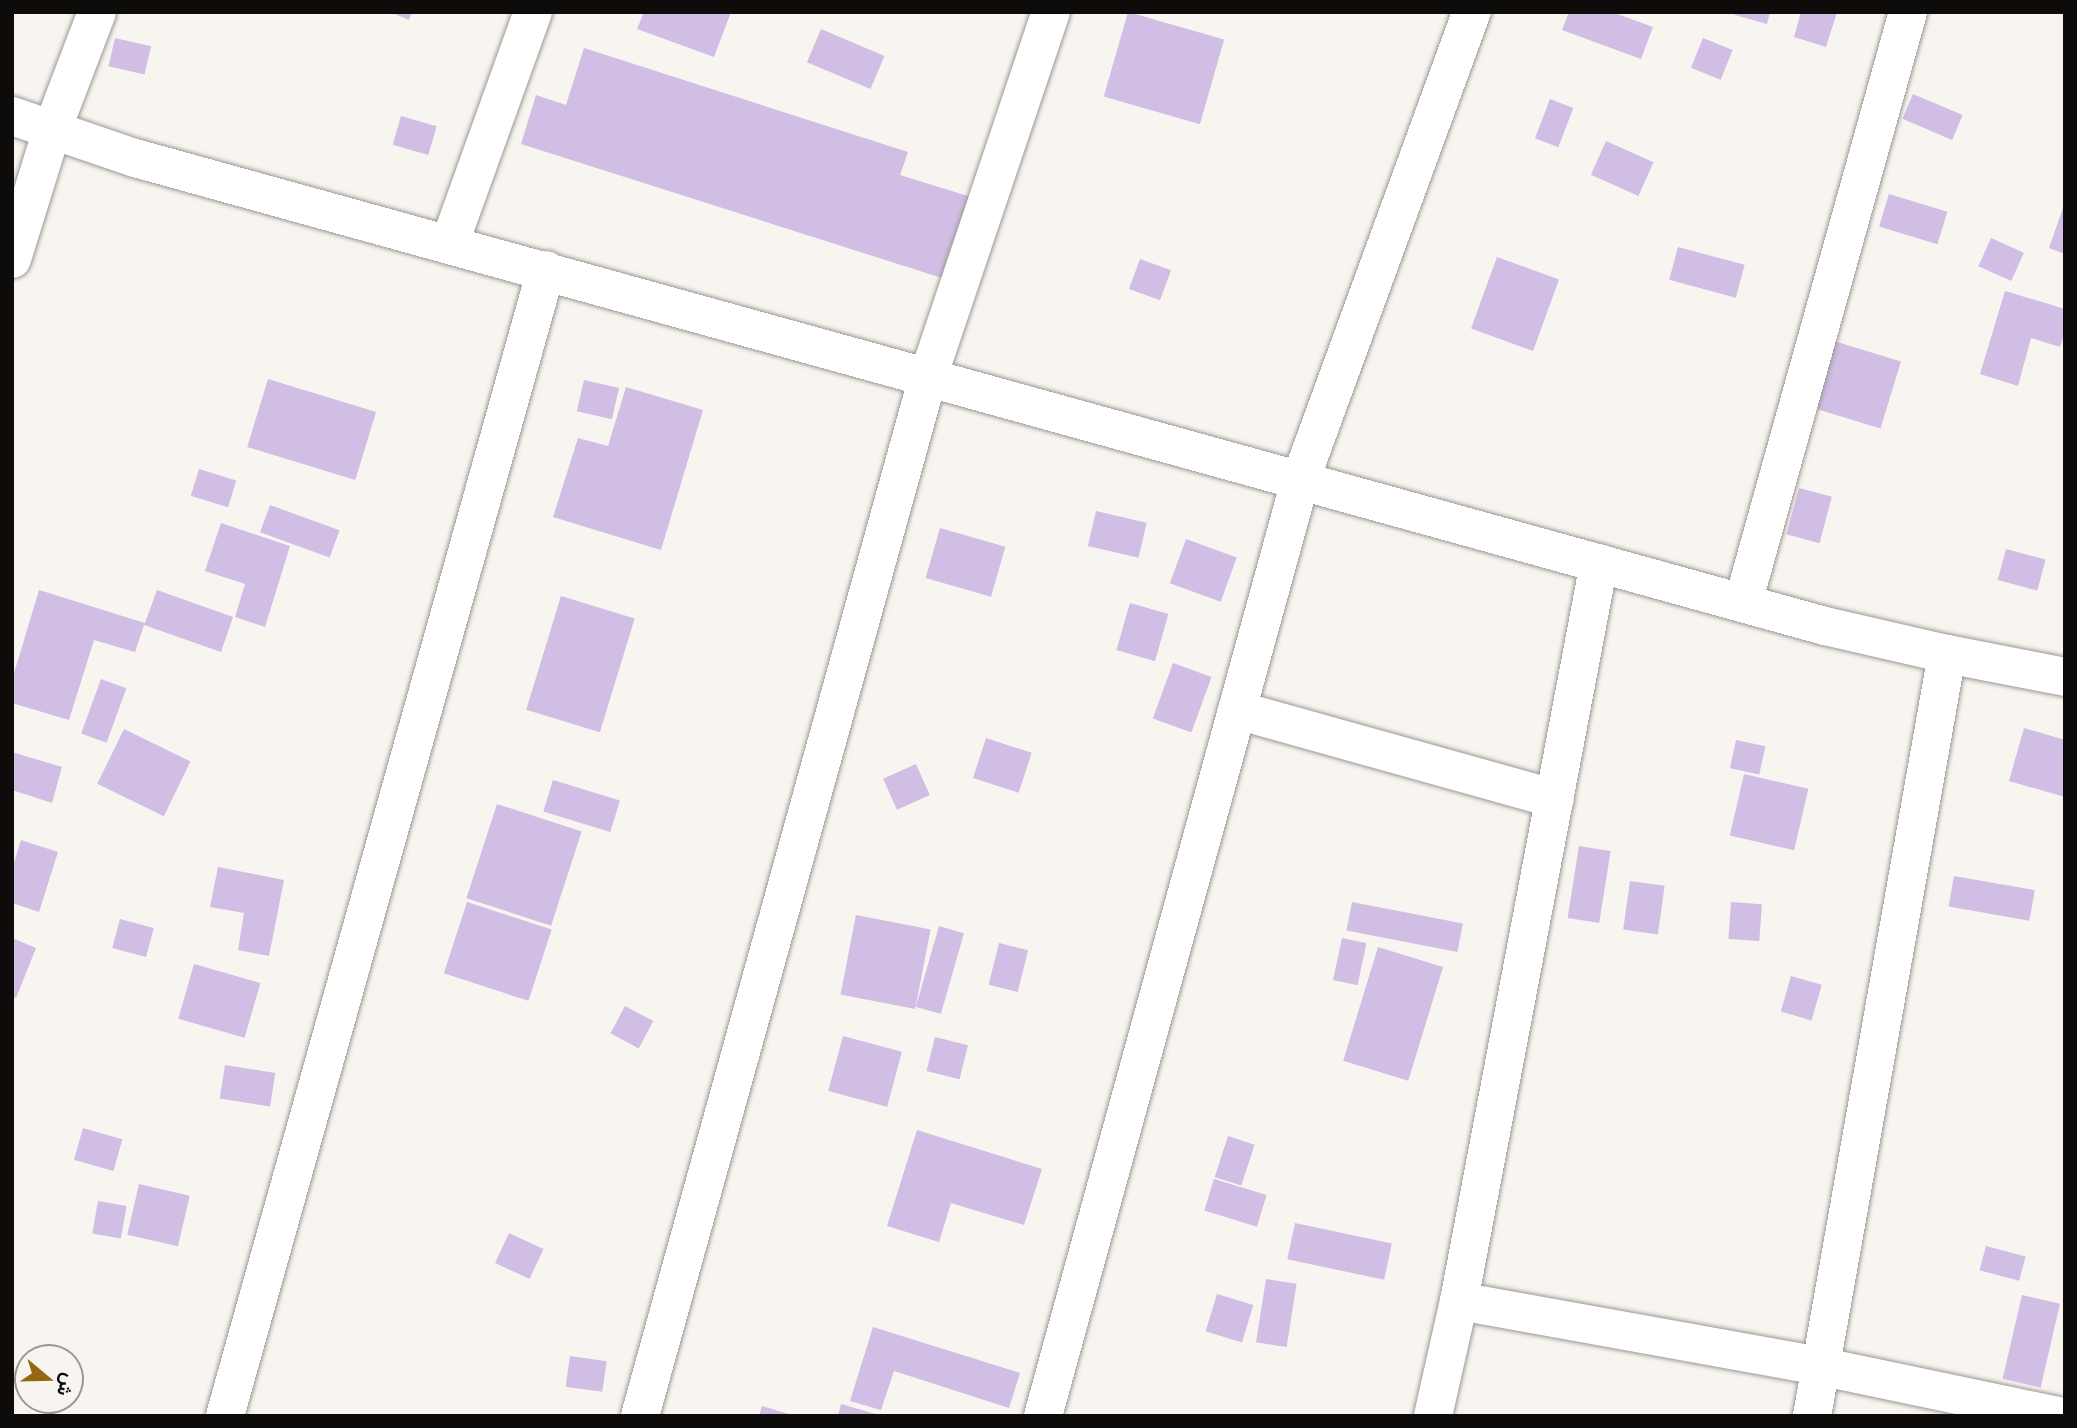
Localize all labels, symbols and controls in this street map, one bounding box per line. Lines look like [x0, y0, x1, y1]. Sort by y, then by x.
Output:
north arrow [14, 1344, 84, 1414]
text: ش [52, 1370, 82, 1400]

